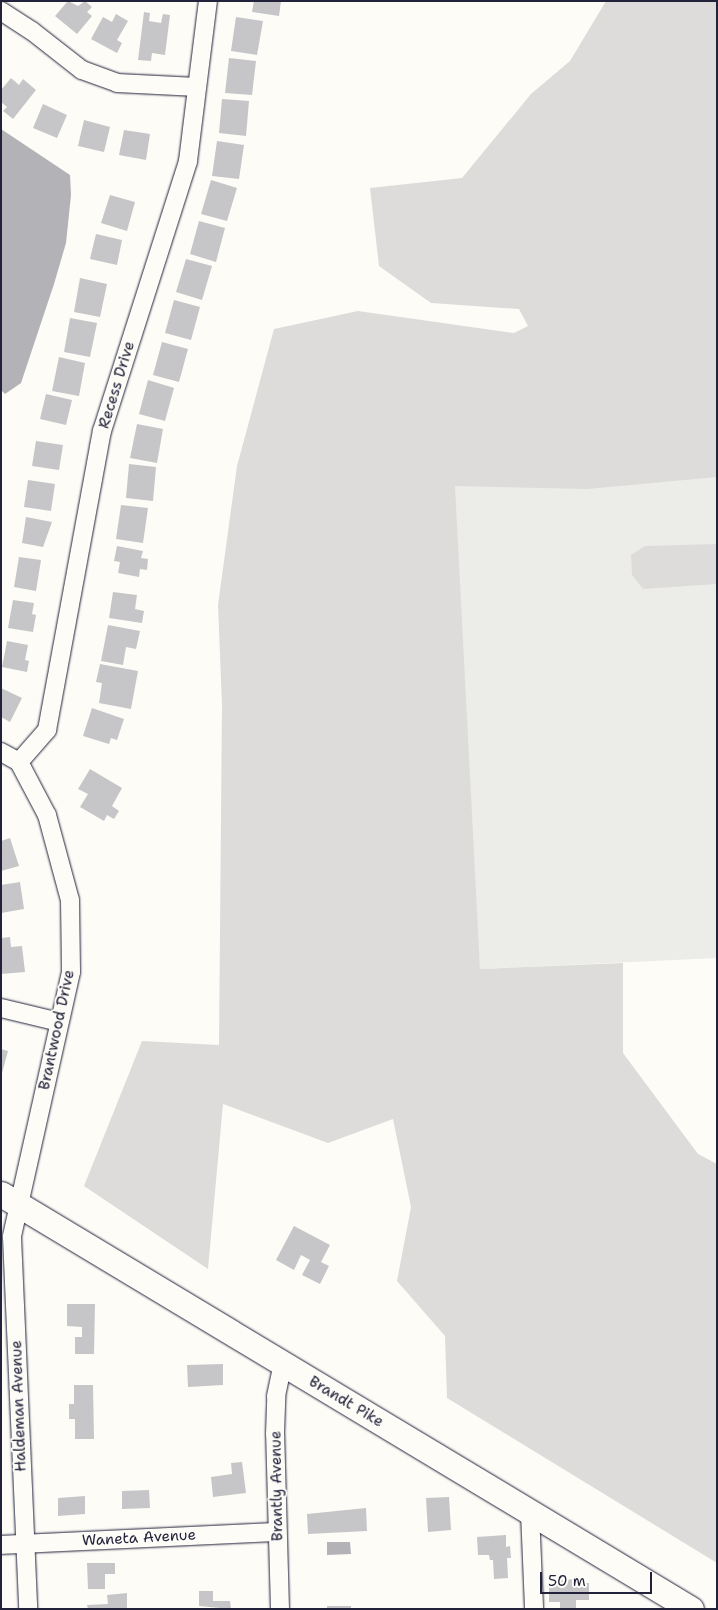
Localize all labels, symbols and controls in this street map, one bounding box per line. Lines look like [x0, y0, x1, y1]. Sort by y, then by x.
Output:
street label: Recess Drive [95, 339, 139, 431]
street label: Brantwood Drive [35, 968, 79, 1092]
street label: Haldeman Avenue [8, 1340, 30, 1472]
street label: Brandt Pike [305, 1373, 387, 1431]
street label: Brantly Avenue [267, 1431, 287, 1541]
street label: Waneta Avenue [82, 1526, 196, 1550]
scale bar [543, 1562, 656, 1594]
text: 50 m [548, 1571, 586, 1591]

